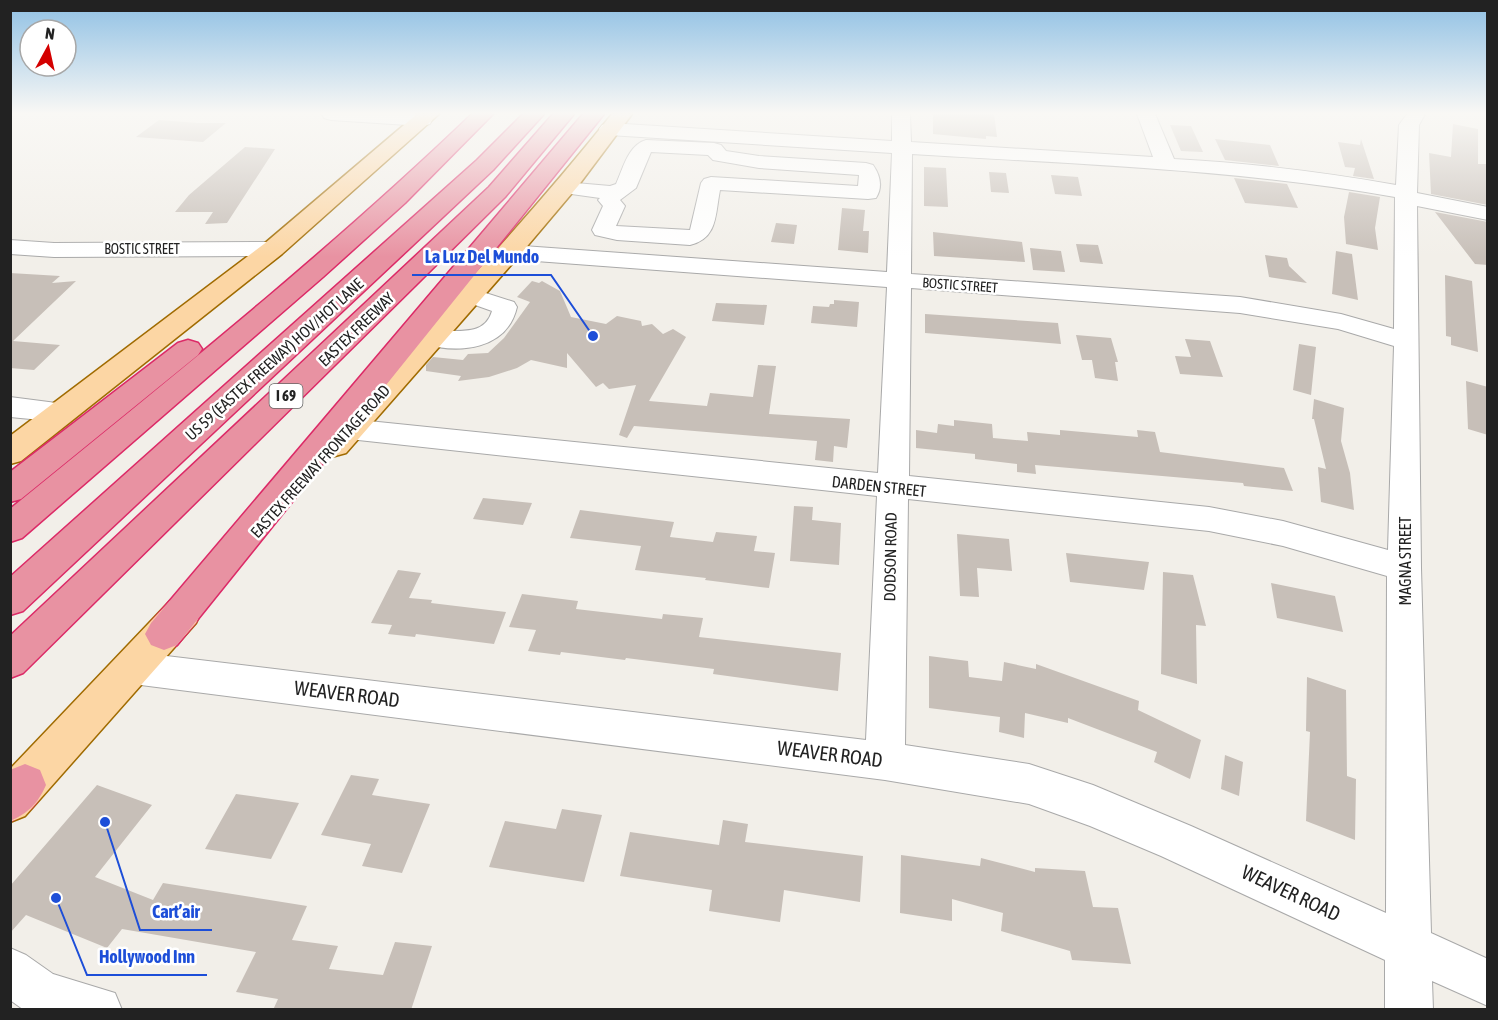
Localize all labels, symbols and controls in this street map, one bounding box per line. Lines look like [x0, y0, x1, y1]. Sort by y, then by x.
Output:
north arrow [18, 18, 78, 78]
text: N [44, 24, 56, 43]
callout: La Luz Del Mundo [412, 239, 551, 275]
street label: BOSTIC STREET [104, 241, 180, 257]
text: La Luz Del Mundo [425, 246, 539, 267]
street label: US 59 (EASTEX FREEWAY) HOV/HOT LANE [181, 274, 367, 444]
street label: BOSTIC STREET [922, 274, 998, 296]
street label: EASTEX FREEWAY [314, 288, 398, 370]
street label: EASTEX FREEWAY FRONTAGE ROAD [247, 381, 393, 541]
road number: I 69 [270, 384, 302, 408]
street label: DARDEN STREET [831, 472, 927, 500]
street label: DODSON ROAD [880, 512, 900, 602]
street label: MAGNA STREET [1396, 517, 1414, 605]
street label: WEAVER ROAD [293, 676, 401, 711]
street label: WEAVER ROAD [776, 736, 884, 771]
street label: WEAVER ROAD [1238, 860, 1344, 925]
callout: Cart’air [140, 894, 212, 930]
text: Cart’air [152, 901, 201, 922]
callout: Hollywood Inn [87, 939, 207, 975]
text: Hollywood Inn [99, 946, 195, 967]

